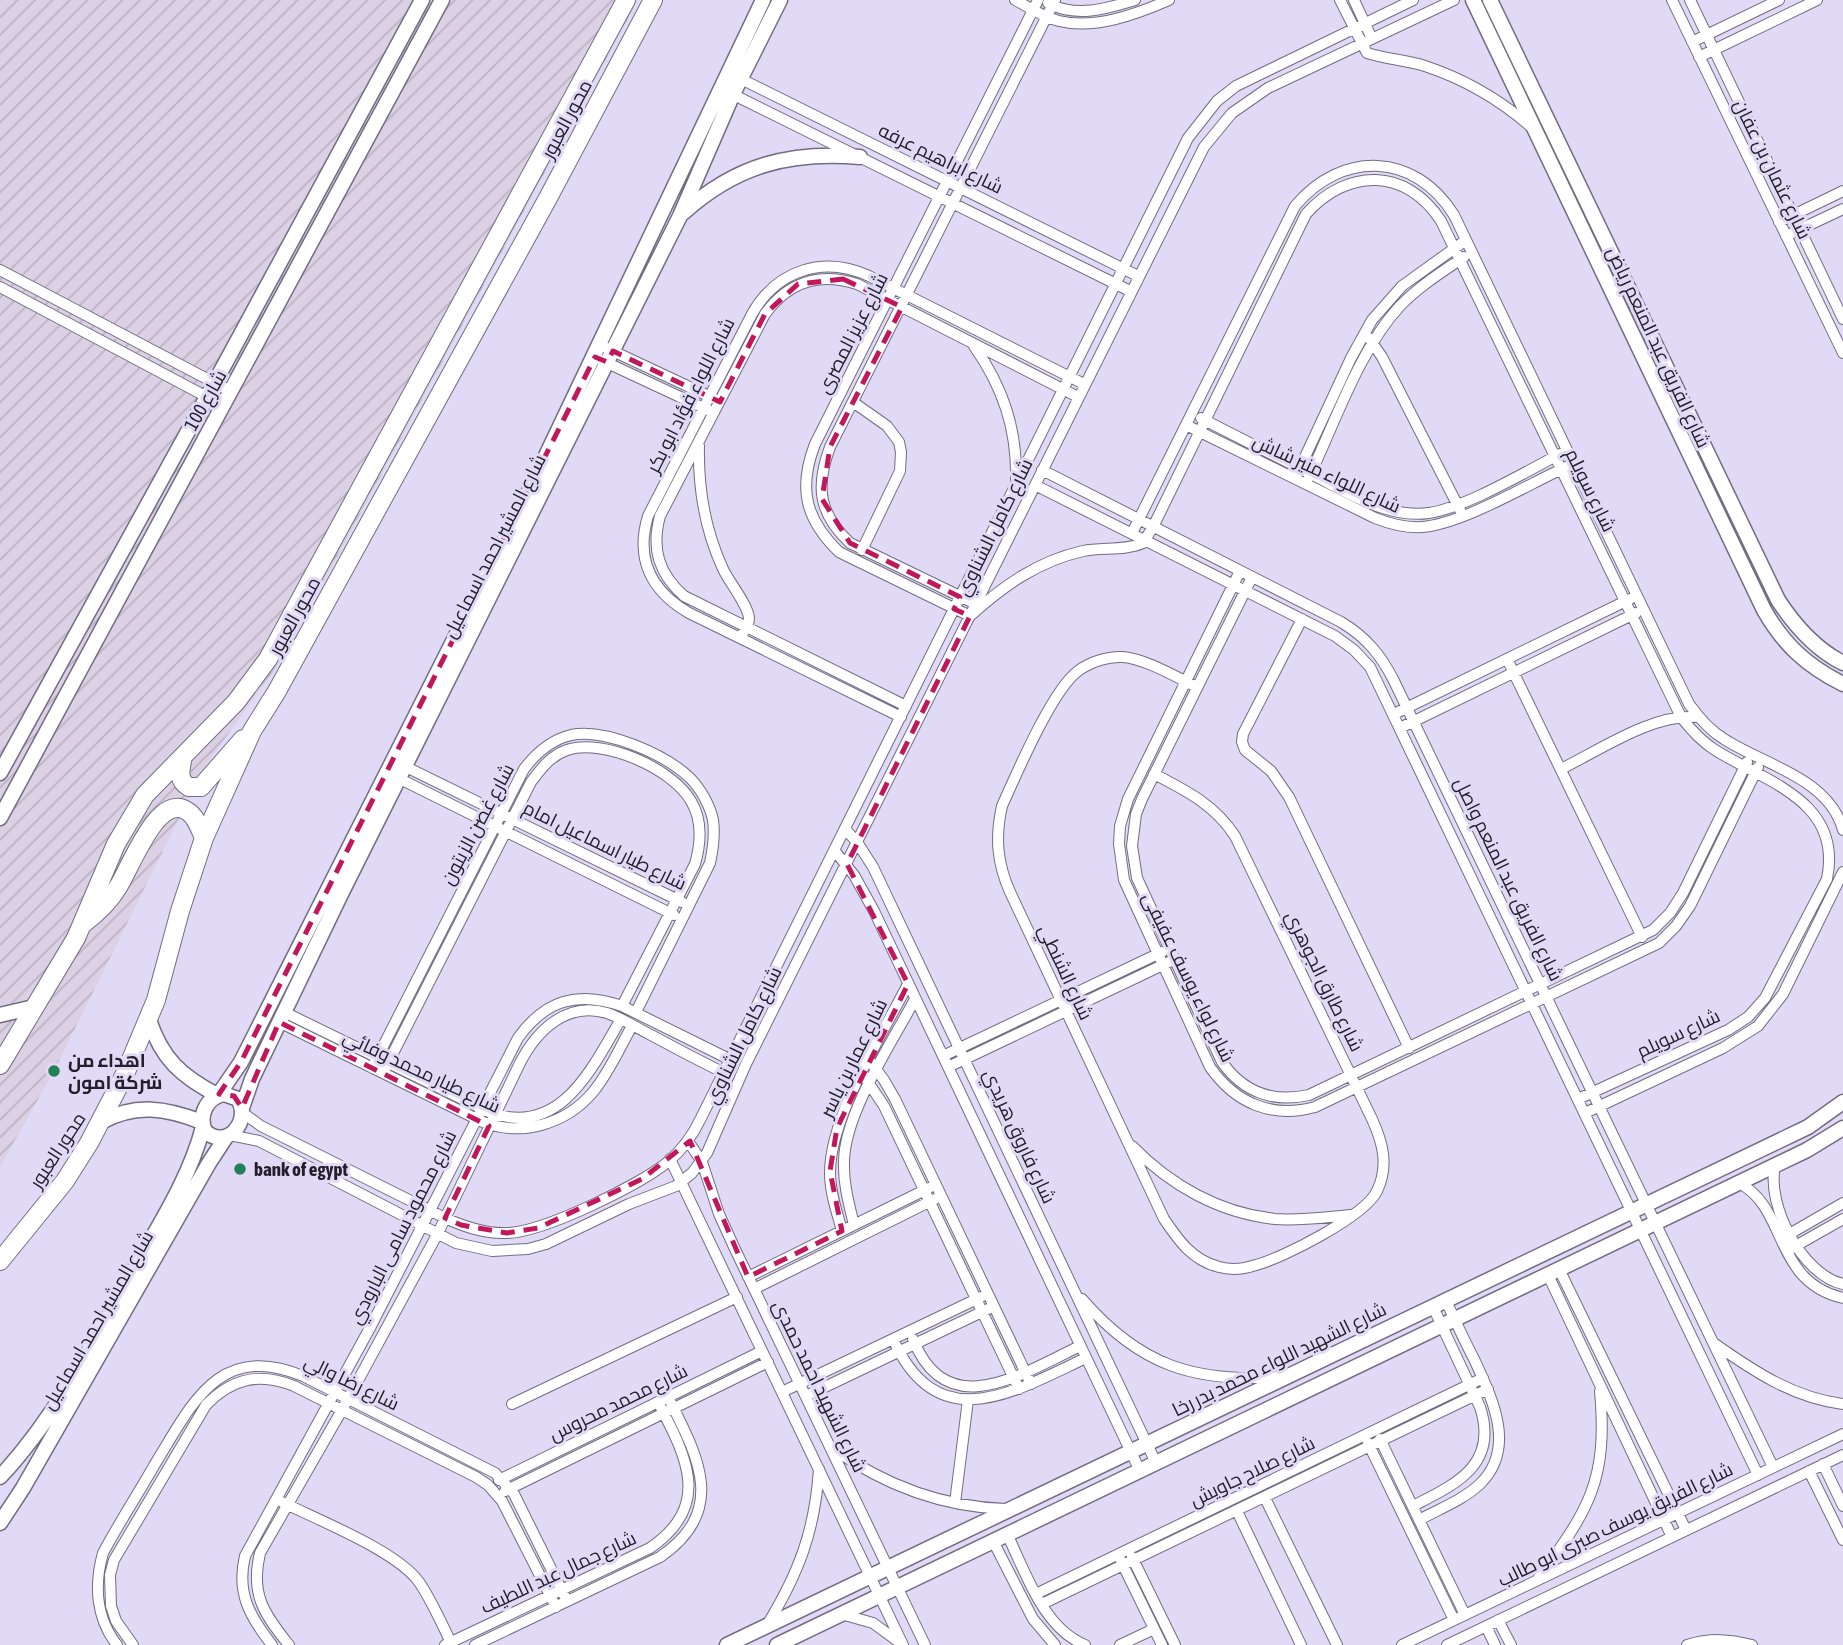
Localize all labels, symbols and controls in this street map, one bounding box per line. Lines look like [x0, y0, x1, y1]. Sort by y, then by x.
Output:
street label: محور العبور [536, 76, 597, 164]
street label: شارع عثمان بن عفان [1727, 96, 1816, 244]
street label: شارع ابراهيم عرفه [874, 118, 1007, 200]
street label: شارع الفريق عبد المنعم رياض [1600, 243, 1715, 452]
street label: شارع عزيز المصرى [812, 269, 895, 398]
street label: شارع اللواء فؤاد ابو بكر [641, 314, 741, 478]
street label: شارع 100 [179, 366, 233, 436]
street label: شارع اللواء منير شاش [1248, 429, 1404, 520]
street label: شارع سويلم [1559, 445, 1621, 536]
street label: شارع المشير احمد اسماعيل [438, 450, 553, 643]
street label: شارع كامل الشناوي [951, 455, 1040, 601]
street label: محور العبور [263, 573, 325, 660]
street label: شارع غصن الزيتون [436, 760, 521, 890]
street label: شارع الفريق عبد المنعم واصل [1447, 774, 1568, 986]
street label: شارع طيار اسماعيل امام [518, 796, 690, 897]
street label: شارع لواء يوسف عفيفى [1136, 889, 1240, 1067]
street label: شارع طارق الجوهري [1278, 907, 1369, 1057]
street label: شارع الشنطي [1031, 921, 1098, 1025]
street label: شارع كامل الشناوي [700, 963, 789, 1109]
street label: شارع عمار بن ياسر [814, 995, 894, 1123]
street label: شارع سويلم [1633, 1004, 1724, 1065]
street label: شارع طيار محمد وفائي [338, 1025, 504, 1121]
place label: اهداء من شركة امون [68, 1049, 162, 1094]
marker: اهداء من شركة امون [46, 1063, 62, 1079]
street label: شارع فاروق هريدي [976, 1065, 1061, 1208]
street label: محور العبور [24, 1108, 91, 1194]
street label: شارع محمود سامى البارودي [343, 1126, 464, 1329]
place label: bank of egypt [254, 1158, 348, 1180]
marker: bank of egypt [232, 1161, 248, 1177]
street label: شارع المشير احمد اسماعيل [37, 1226, 160, 1415]
street label: شارع الشهيد احمد حمدى [766, 1296, 871, 1477]
street label: شارع الشهيد اللواء محمد بدر رخا [1168, 1298, 1391, 1423]
street label: شارع رضا والي [299, 1350, 403, 1418]
street label: شارع محمد محروس [545, 1359, 692, 1448]
street label: شارع صلاح جاويش [1186, 1431, 1320, 1514]
street label: شارع الفريق يوسف صبرى ابو طالب [1494, 1457, 1738, 1593]
street label: شارع جمال عبد اللطيف [477, 1526, 641, 1620]

